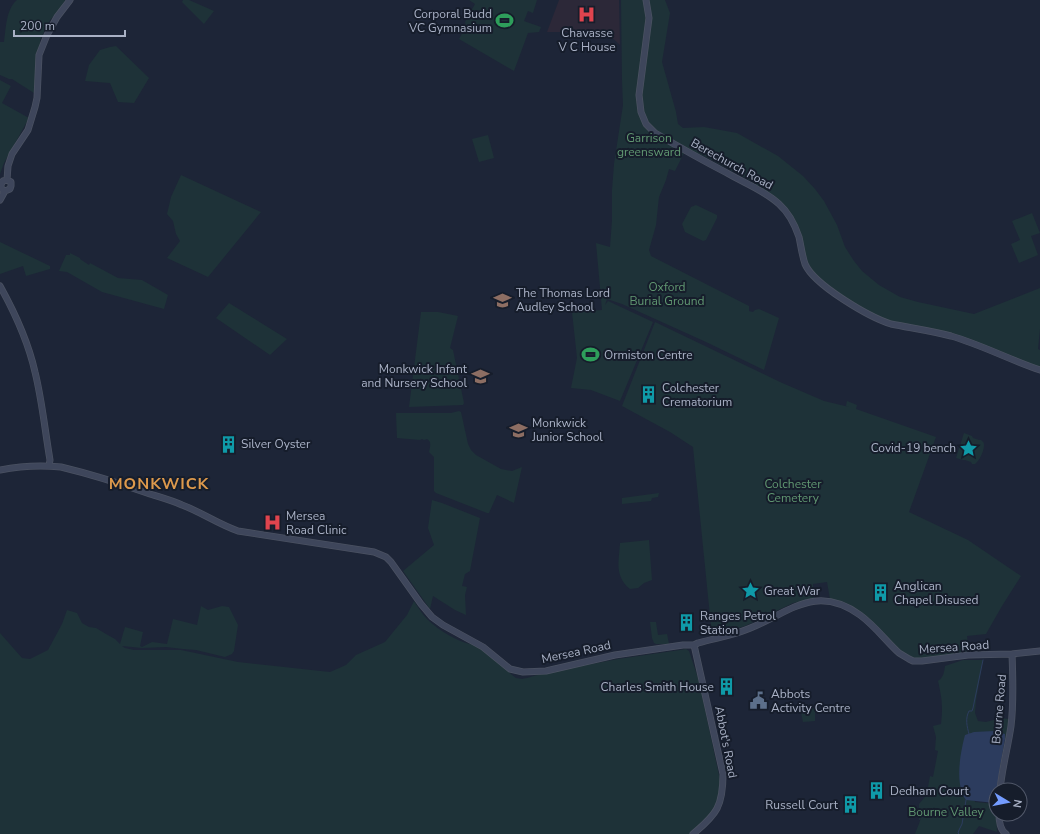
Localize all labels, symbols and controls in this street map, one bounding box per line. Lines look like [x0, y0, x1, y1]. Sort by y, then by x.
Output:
hospital icon: Chavasse V C House [577, 4, 597, 24]
place label: Corporal Budd VC Gymnasium [408, 6, 492, 36]
sports icon: Corporal Budd VC Gymnasium [495, 11, 515, 31]
scale bar [14, 12, 125, 38]
text: 200 m [20, 18, 55, 34]
place label: Chavasse V C House [557, 25, 616, 55]
park label: Garrison greensward [617, 130, 681, 160]
street label: Berechurch Road [688, 135, 776, 193]
park label: Oxford Burial Ground [629, 279, 705, 309]
place label: The Thomas Lord Audley School [516, 285, 610, 315]
school or university icon: The Thomas Lord Audley School [493, 290, 513, 310]
sports icon: Ormiston Centre [581, 345, 601, 365]
place label: Ormiston Centre [604, 347, 693, 363]
place label: Monkwick Infant and Nursery School [361, 361, 468, 391]
school or university icon: Monkwick Infant and Nursery School [470, 366, 490, 386]
place label: Colchester Crematorium [662, 380, 732, 410]
building icon: Colchester Crematorium [639, 385, 659, 405]
place label: Monkwick Junior School [531, 415, 603, 445]
school or university icon: Monkwick Junior School [509, 420, 529, 440]
building icon: Silver Oyster [218, 434, 238, 454]
place label: Silver Oyster [241, 436, 311, 452]
place icon: Covid-19 bench [959, 438, 979, 458]
place label: Covid-19 bench [871, 440, 956, 456]
district label: MONKWICK [109, 473, 210, 495]
park label: Colchester Cemetery [764, 476, 822, 506]
place label: Mersea Road Clinic [286, 508, 347, 538]
hospital icon: Mersea Road Clinic [263, 513, 283, 533]
place label: Anglican Chapel Disused [894, 578, 979, 608]
place icon: Great War [741, 581, 761, 601]
place label: Great War [764, 583, 821, 599]
building icon: Anglican Chapel Disused [871, 583, 891, 603]
place label: Ranges Petrol Station [700, 608, 776, 638]
building icon: Ranges Petrol Station [677, 613, 697, 633]
street label: Mersea Road [540, 637, 612, 667]
street label: Mersea Road [918, 637, 990, 657]
street label: Bourne Road [988, 673, 1010, 745]
building icon: Charles Smith House [717, 677, 737, 697]
place label: Charles Smith House [600, 679, 714, 695]
place label: Abbots Activity Centre [771, 686, 850, 716]
public building icon: Abbots Activity Centre [748, 691, 768, 711]
street label: Abbot's Road [711, 705, 741, 779]
building icon: Dedham Court [867, 781, 887, 801]
north arrow [988, 782, 1028, 822]
place label: Dedham Court [890, 783, 969, 799]
building icon: Russell Court [841, 795, 861, 815]
place label: Russell Court [765, 797, 839, 813]
text: N [1009, 798, 1025, 809]
park label: Bourne Valley [908, 804, 985, 820]

